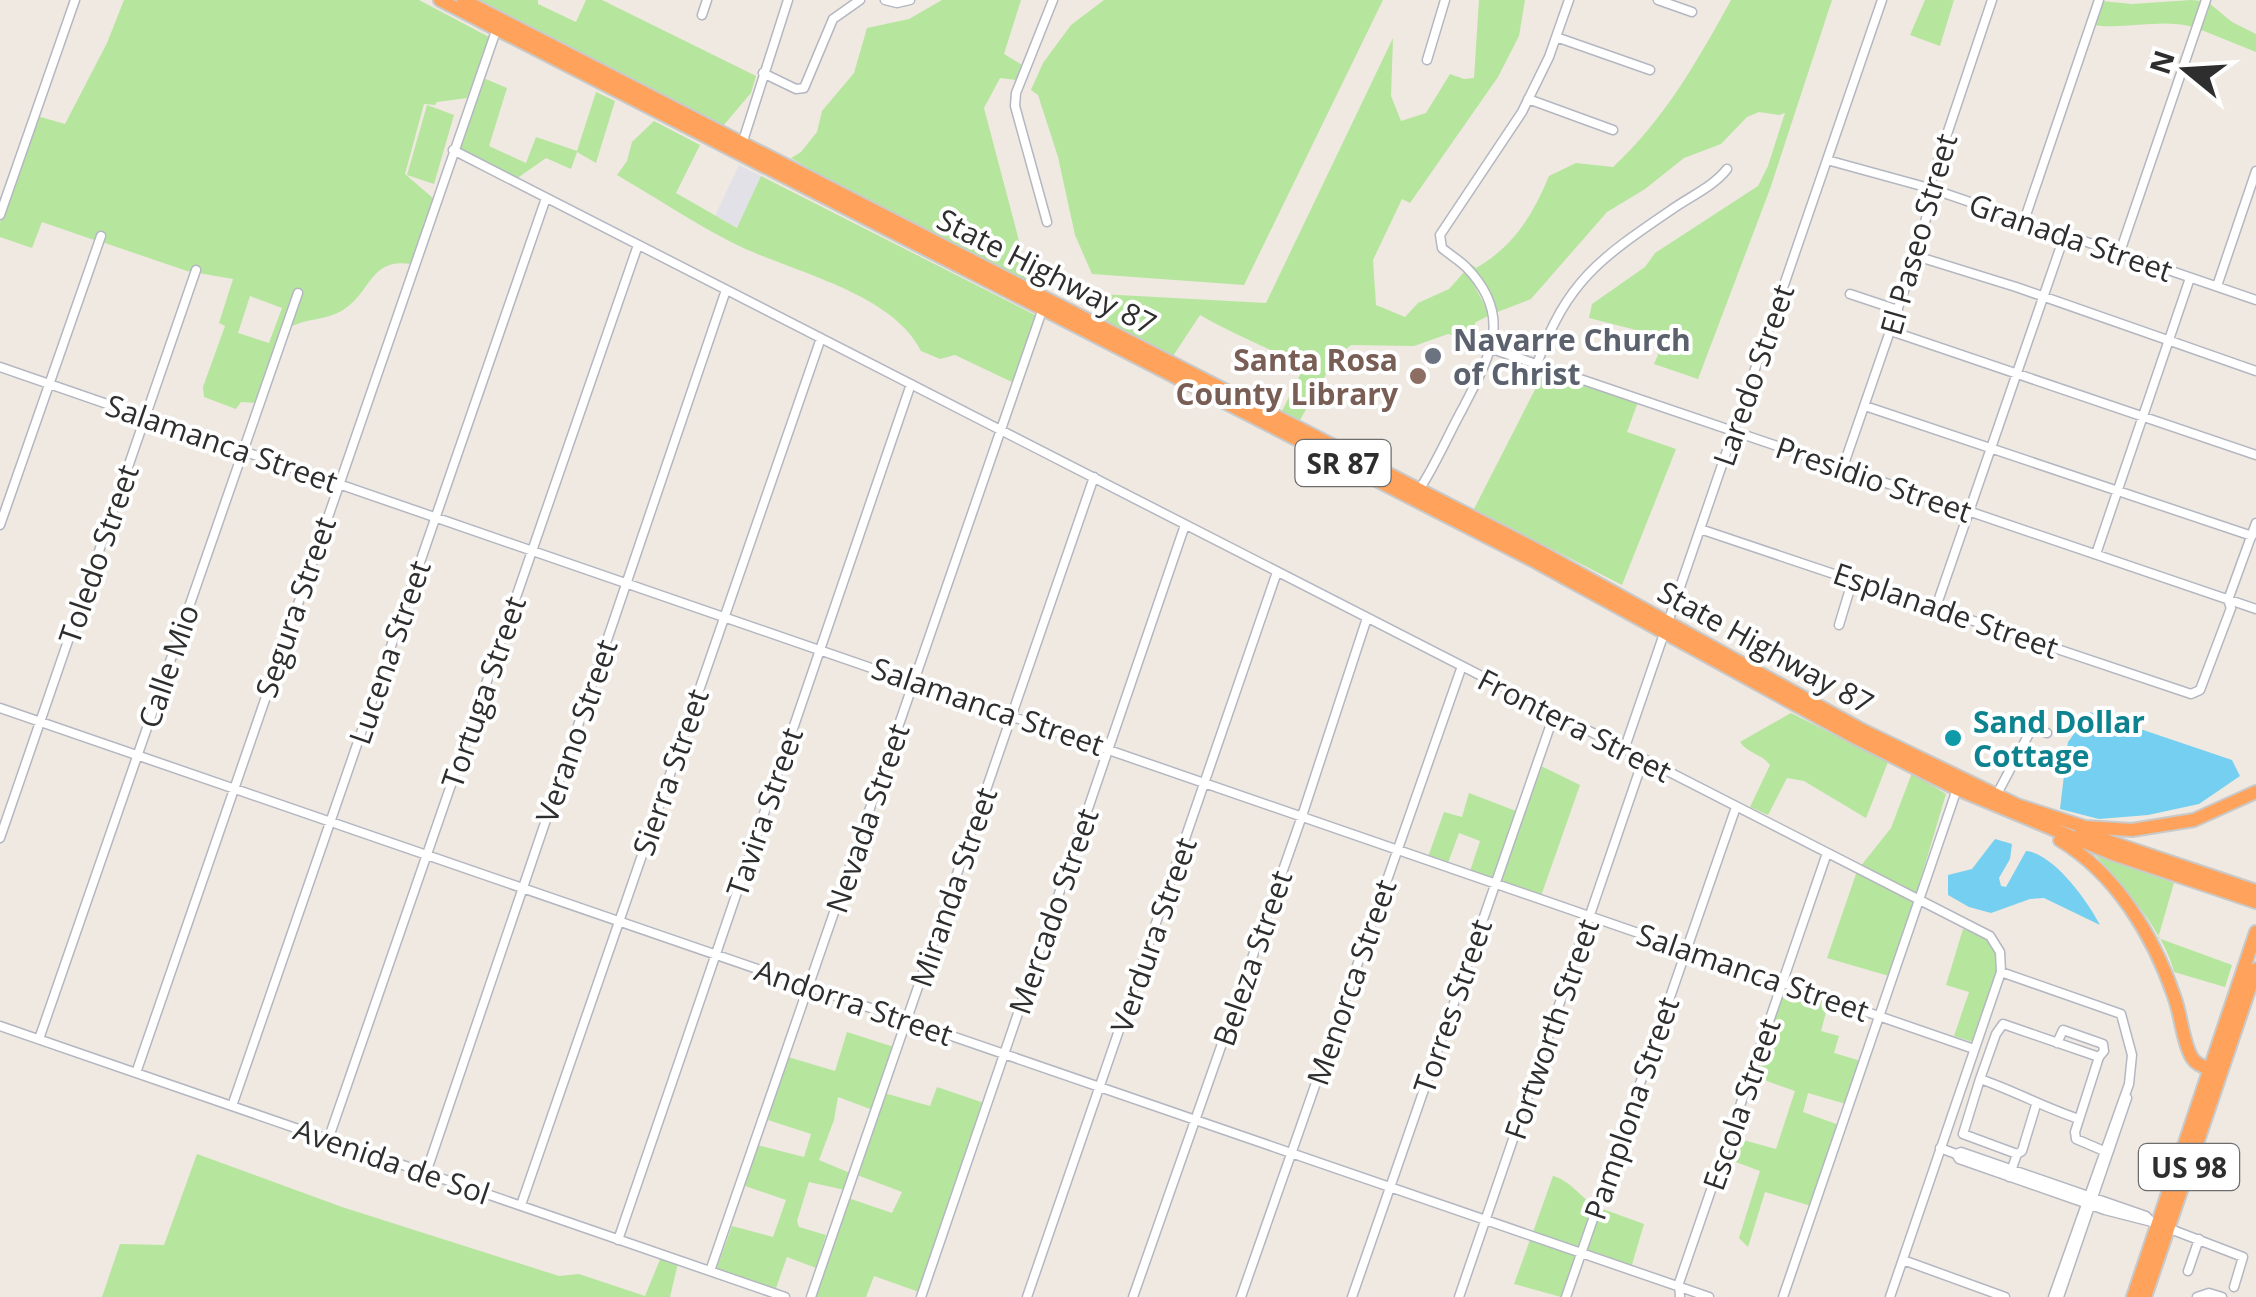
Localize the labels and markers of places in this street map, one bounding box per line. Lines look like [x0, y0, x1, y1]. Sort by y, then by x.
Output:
place label: Navarre Church of Christ [1453, 319, 1691, 394]
place label: Santa Rosa County Library [1175, 339, 1399, 414]
marker: Navarre Church of Christ [1422, 345, 1444, 367]
marker: Santa Rosa County Library [1407, 365, 1429, 387]
place label: Sand Dollar Cottage [1973, 701, 2145, 776]
marker: Sand Dollar Cottage [1942, 727, 1964, 749]

